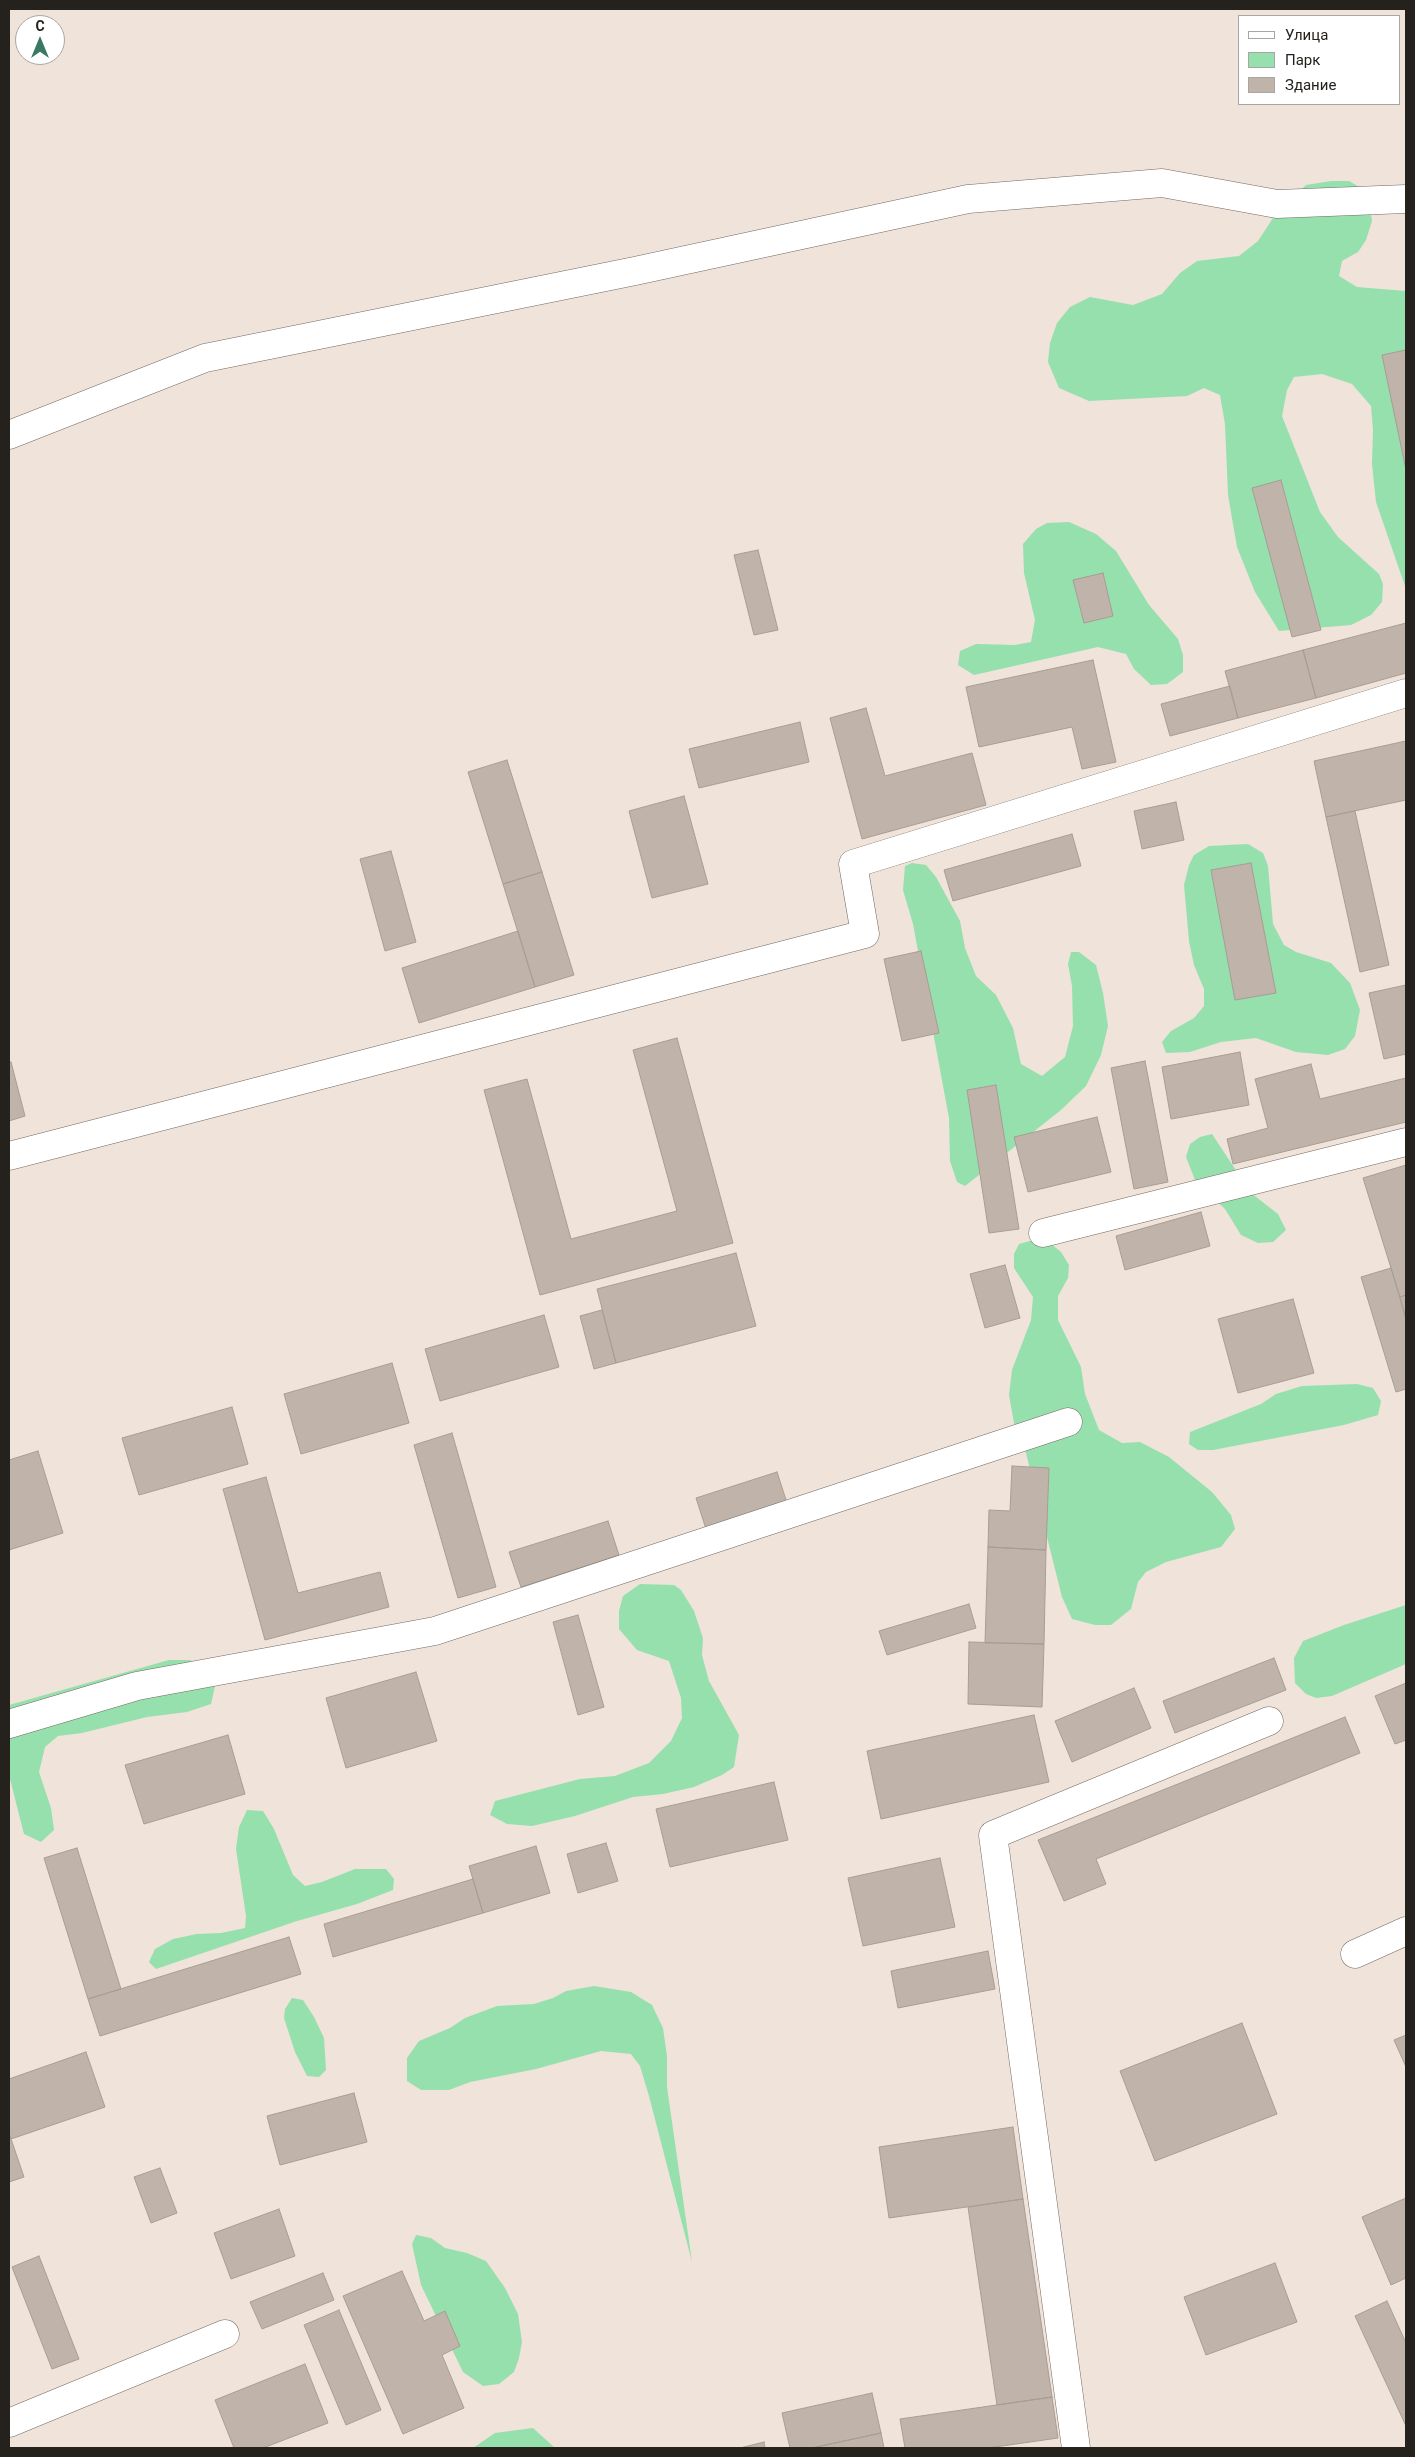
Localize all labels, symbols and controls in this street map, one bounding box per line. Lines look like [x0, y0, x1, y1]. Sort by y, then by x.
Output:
north arrow [15, 15, 65, 65]
legend [1238, 15, 1400, 105]
text: С [35, 18, 45, 34]
text: Улица [1285, 26, 1328, 44]
text: Парк [1285, 51, 1320, 69]
text: Здание [1285, 76, 1336, 94]

